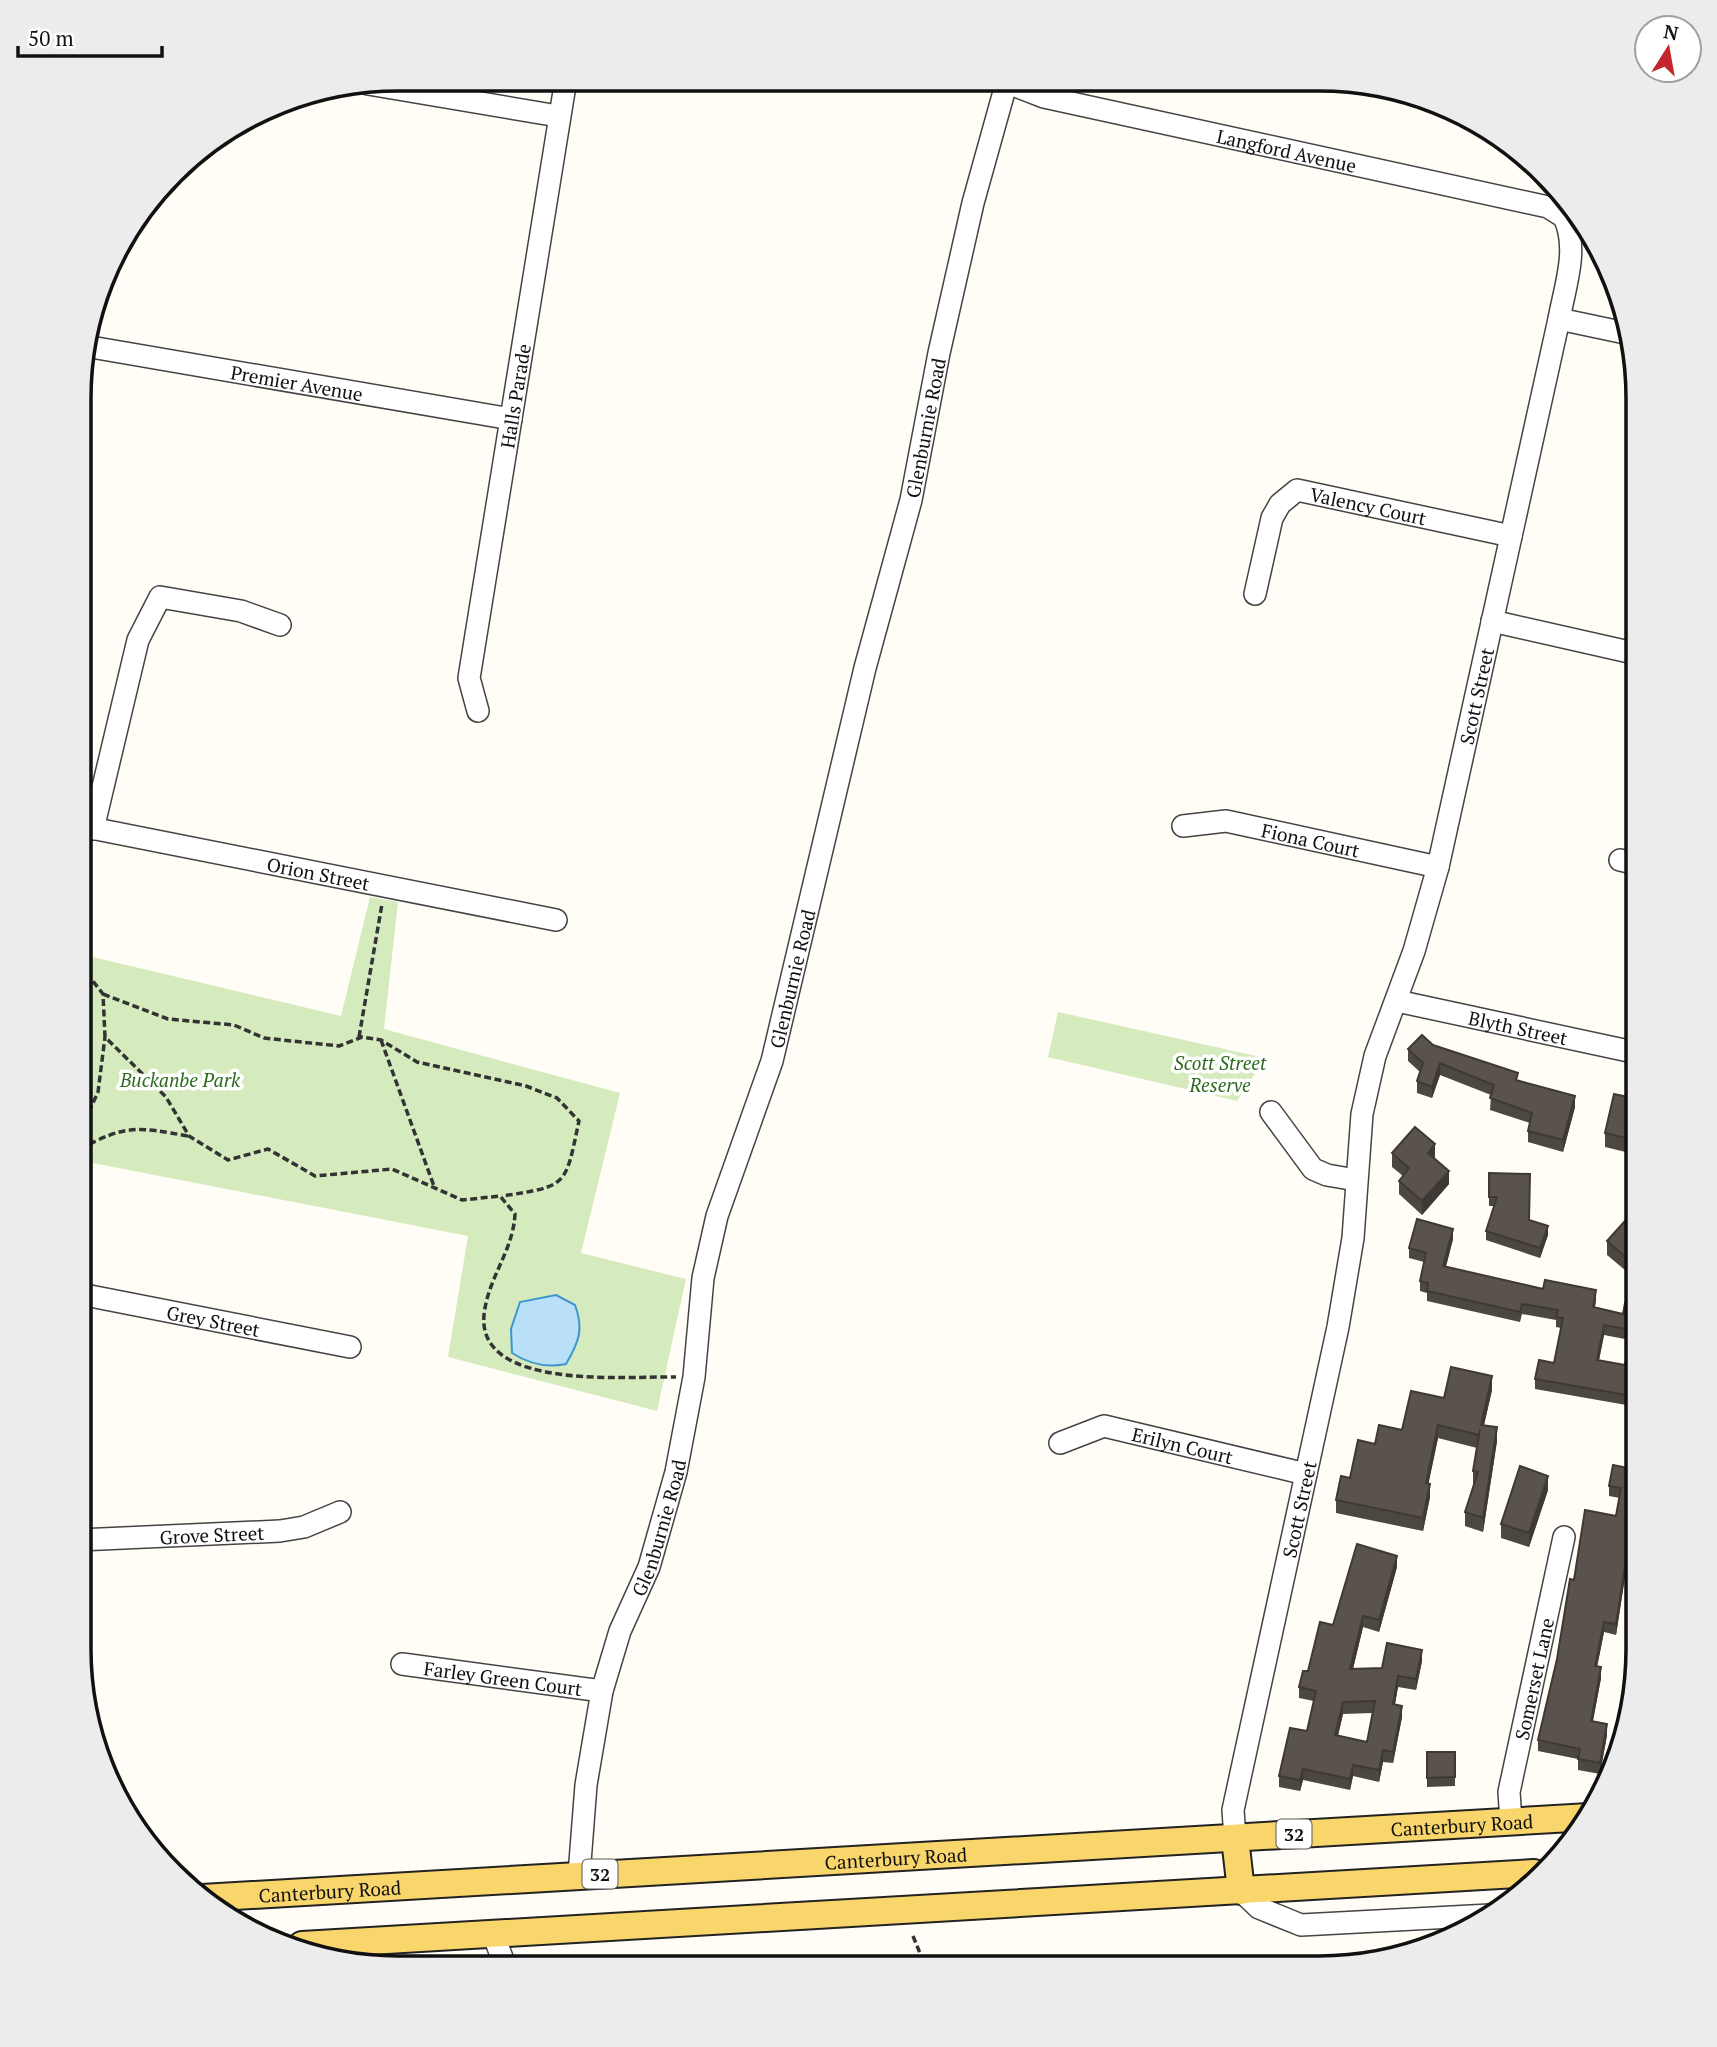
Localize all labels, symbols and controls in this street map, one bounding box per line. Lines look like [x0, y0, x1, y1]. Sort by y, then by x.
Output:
scale bar [18, 14, 161, 58]
north arrow [1633, 14, 1703, 84]
text: N [1662, 18, 1681, 46]
text: 50 m [28, 24, 74, 52]
street label: Langford Avenue [1214, 123, 1359, 177]
street label: Halls Parade [494, 342, 535, 450]
street label: Glenburnie Road [899, 355, 950, 500]
street label: Premier Avenue [229, 359, 365, 406]
street label: Valency Court [1308, 481, 1429, 530]
street label: Scott Street [1453, 645, 1499, 747]
street label: Fiona Court [1259, 817, 1362, 862]
street label: Orion Street [265, 851, 372, 895]
street label: Glenburnie Road [763, 906, 820, 1051]
street label: Blyth Street [1466, 1004, 1570, 1050]
park label: Scott Street Reserve [1174, 1050, 1267, 1097]
park label: Buckanbe Park [119, 1067, 241, 1092]
street label: Grey Street [165, 1299, 262, 1342]
street label: Erilyn Court [1130, 1421, 1236, 1469]
street label: Glenburnie Road [625, 1457, 691, 1600]
street label: Scott Street [1276, 1458, 1321, 1560]
street label: Grove Street [159, 1519, 265, 1549]
street label: Somerset Lane [1508, 1615, 1559, 1742]
street label: Farley Green Court [422, 1655, 584, 1701]
street label: Canterbury Road [1390, 1808, 1534, 1841]
road number: 32 [1276, 1820, 1312, 1848]
street label: Canterbury Road [824, 1841, 968, 1874]
road number: 32 [582, 1860, 618, 1888]
street label: Canterbury Road [258, 1874, 402, 1907]

